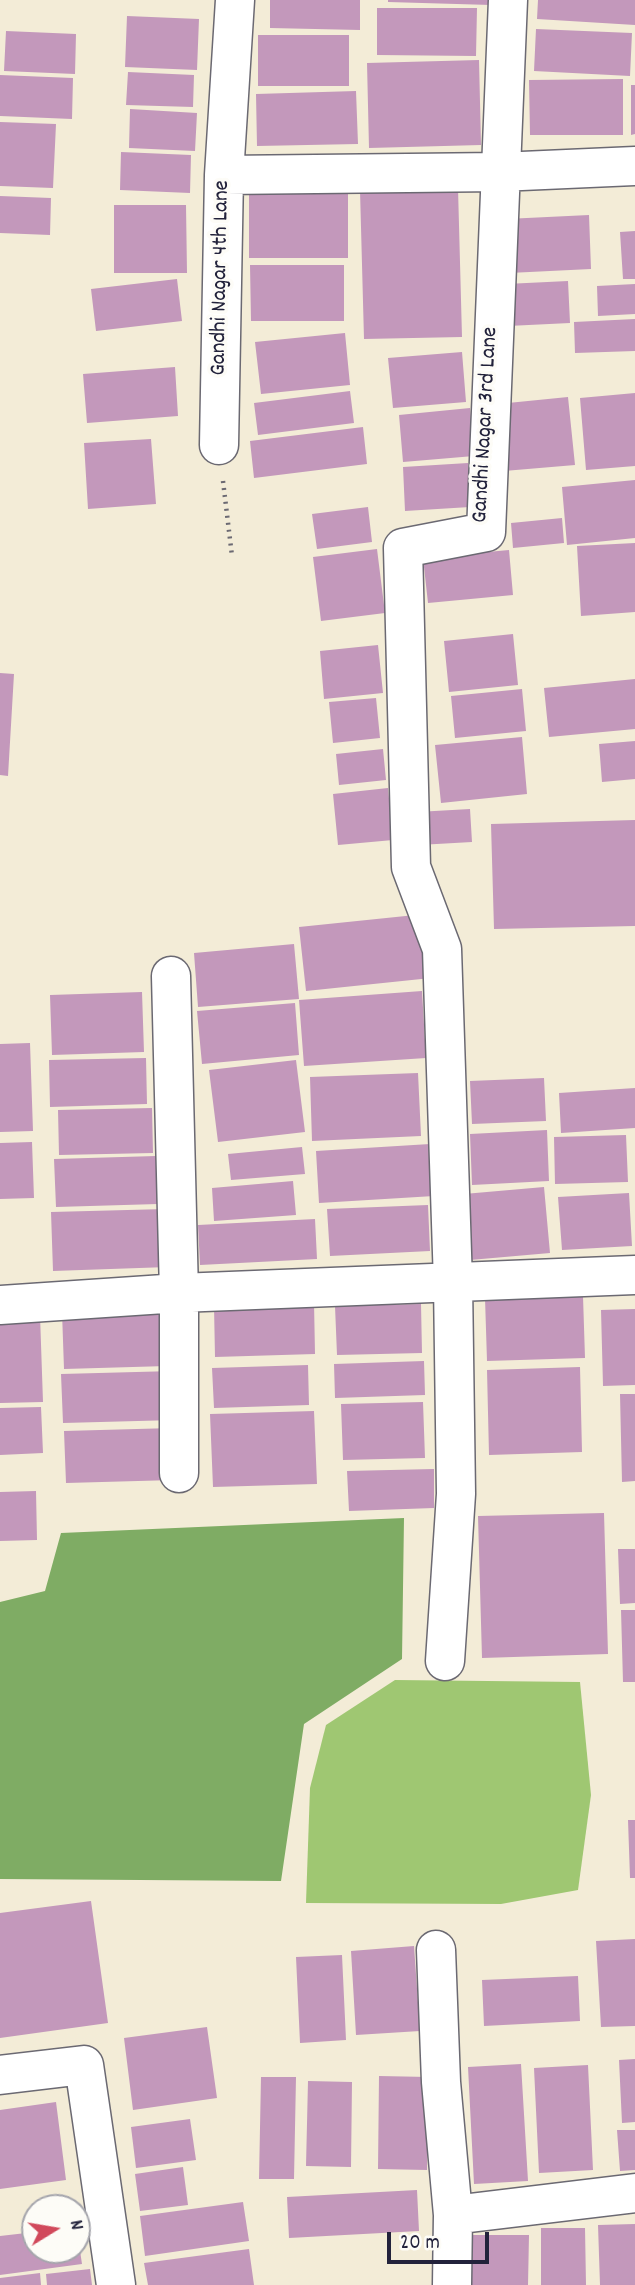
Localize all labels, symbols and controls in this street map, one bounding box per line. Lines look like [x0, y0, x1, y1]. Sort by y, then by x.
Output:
street label: Gandhi Nagar 4th Lane [206, 180, 238, 376]
street label: Gandhi Nagar 3rd Lane [468, 326, 506, 524]
north arrow [21, 2194, 91, 2264]
text: N [61, 2218, 89, 2232]
scale bar [390, 2218, 491, 2262]
text: 20 m [400, 2229, 440, 2259]

